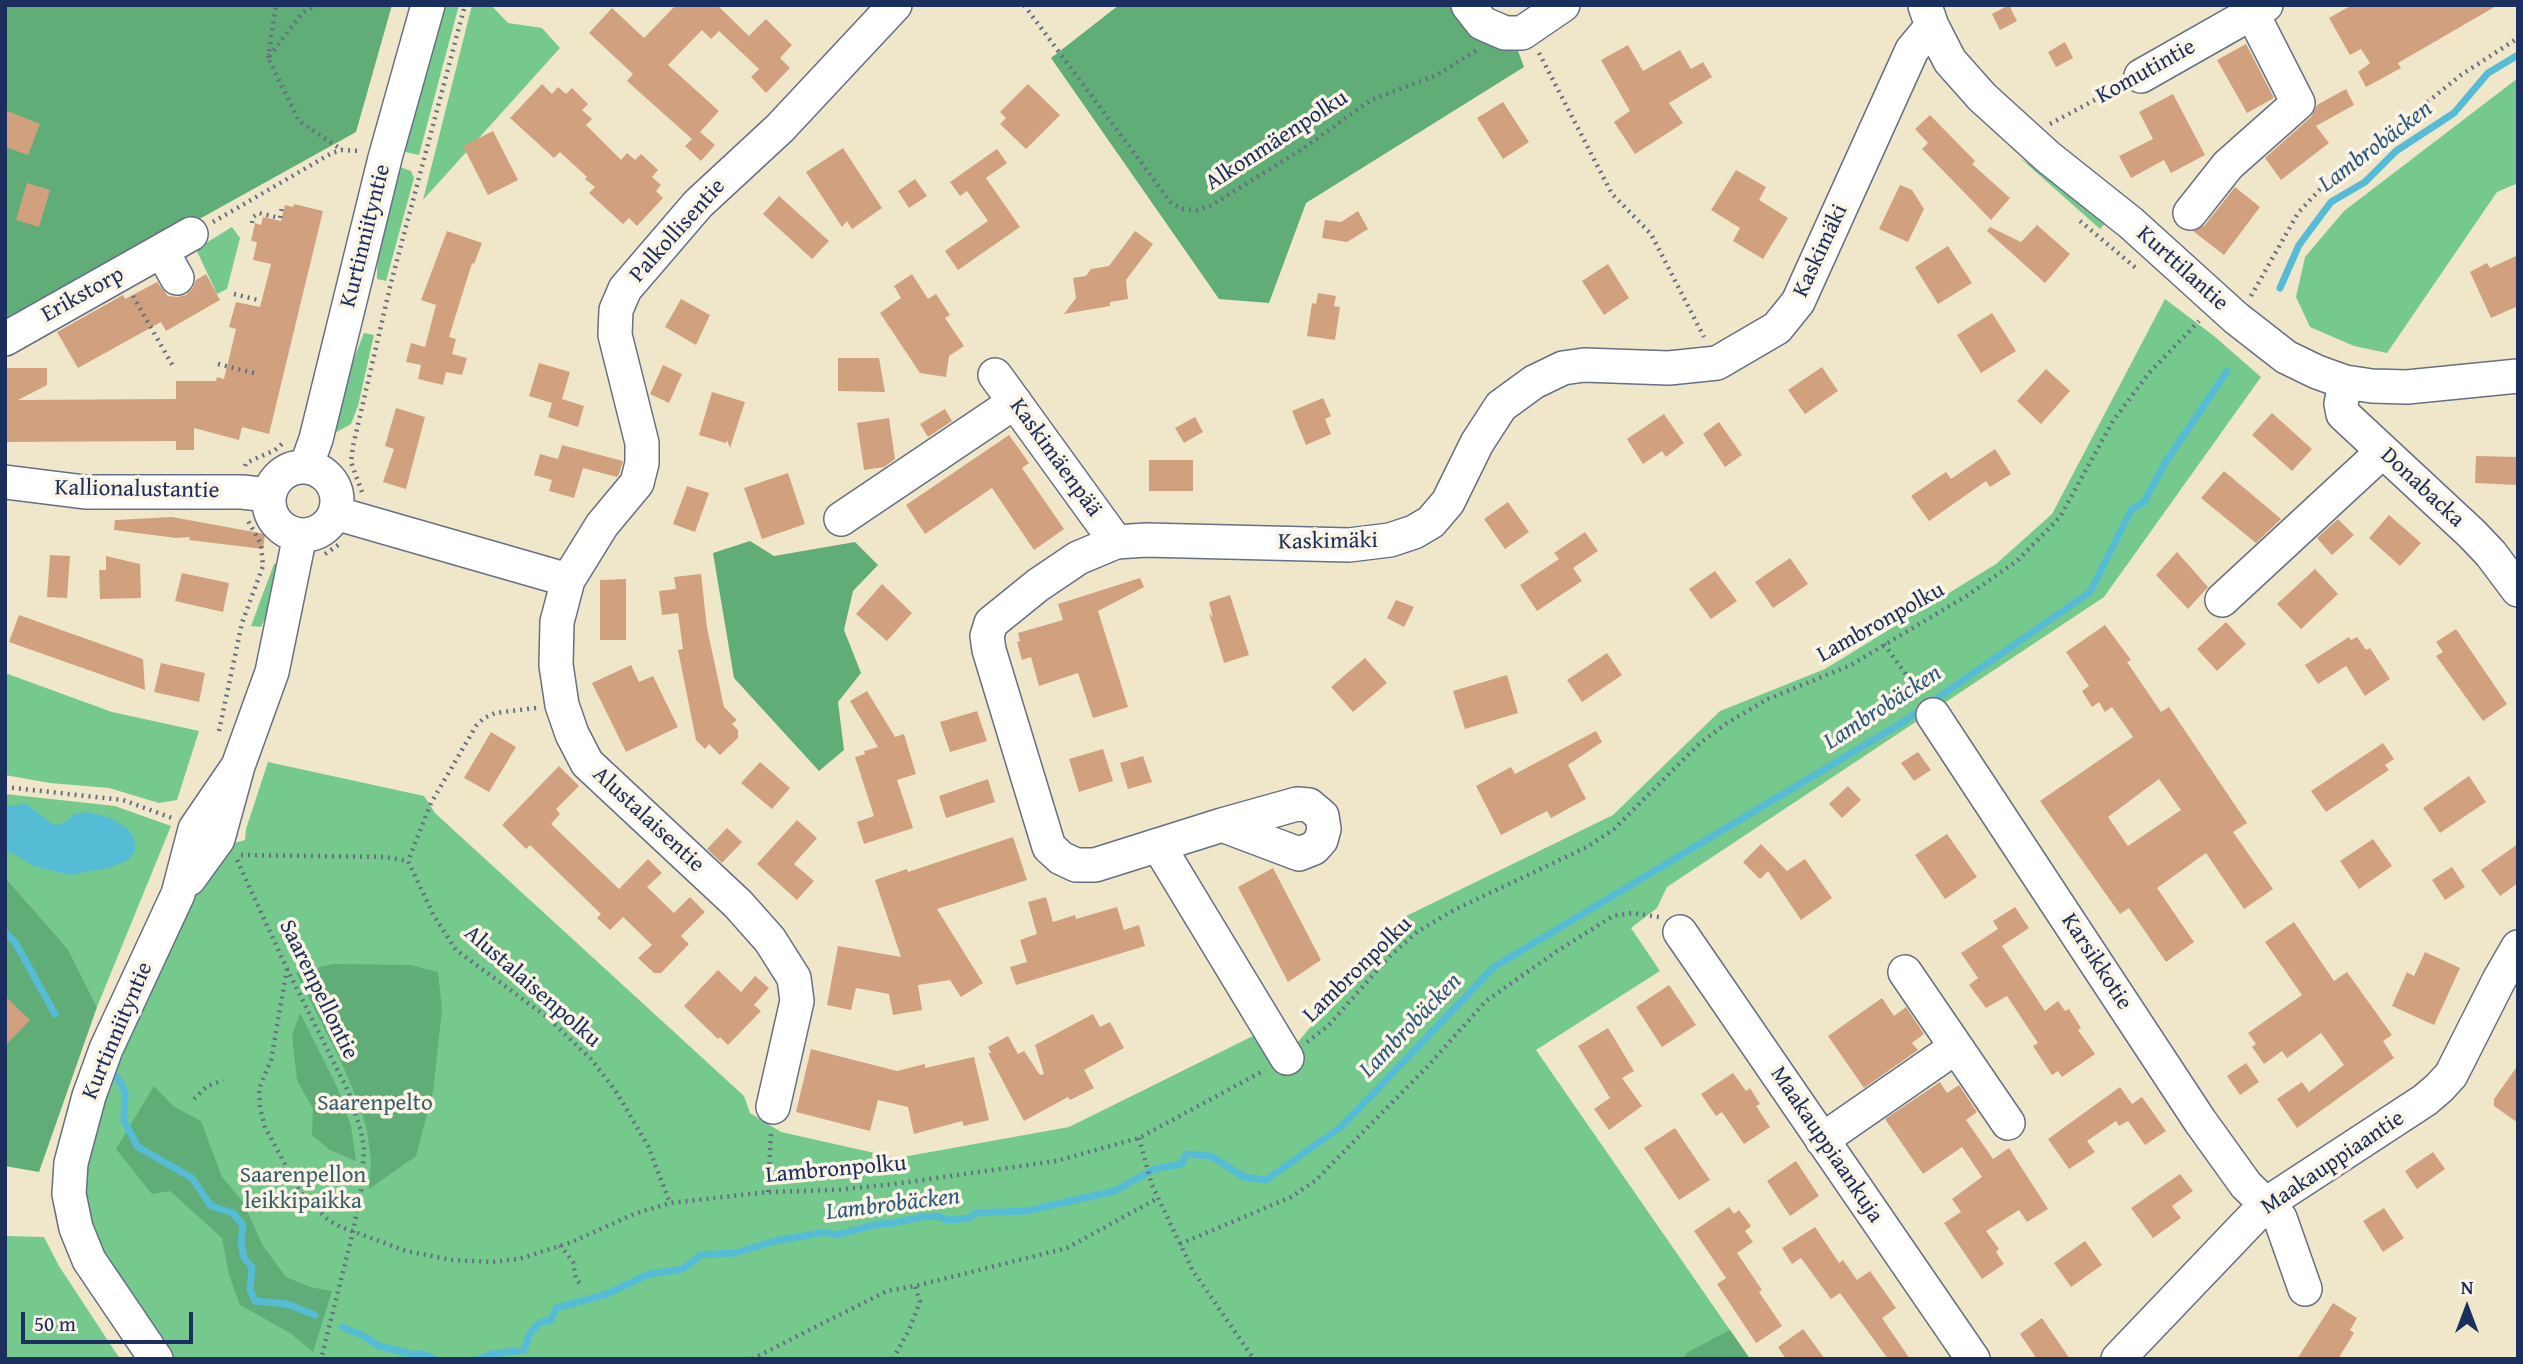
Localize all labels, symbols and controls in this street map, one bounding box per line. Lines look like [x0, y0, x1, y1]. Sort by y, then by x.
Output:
street label: Komutintie [2091, 33, 2201, 111]
street label: Alkonmäenpolku [1201, 85, 1353, 197]
water label: Lambrobäcken [2314, 95, 2438, 199]
street label: Kurtinniityntie [335, 161, 397, 311]
street label: Palkollisentie [624, 173, 732, 289]
street label: Kaskimäki [1787, 200, 1855, 302]
street label: Kurttilantie [2130, 221, 2234, 317]
street label: Erikstorp [37, 261, 129, 329]
street label: Kaskimäenpää [1003, 394, 1107, 522]
street label: Donabacka [2374, 442, 2470, 534]
street label: Kallionalustantie [54, 475, 220, 505]
street label: Kaskimäki [1278, 527, 1378, 557]
street label: Lambronpolku [1813, 577, 1949, 669]
water label: Lambrobäcken [1819, 659, 1947, 757]
street label: Alustalaisentie [586, 761, 710, 879]
street label: Karsikkotie [2055, 909, 2137, 1015]
street label: Lambronpolku [1298, 911, 1418, 1029]
street label: Saarenpellontie [272, 916, 364, 1064]
street label: Alustalaisenpolku [458, 920, 606, 1054]
street label: Kurtinniityntie [77, 958, 159, 1104]
water label: Lambrobäcken [1354, 968, 1468, 1084]
street label: Maakauppiaankuja [1763, 1062, 1889, 1228]
park label: Saarenpelto [317, 1090, 433, 1118]
street label: Maakauppiaantie [2256, 1105, 2410, 1221]
street label: Lambronpolku [764, 1150, 908, 1190]
park label: Saarenpellon leikkipaikka [240, 1162, 366, 1216]
water label: Lambrobäcken [824, 1183, 962, 1227]
north arrow [2432, 1273, 2502, 1343]
text: N [2461, 1273, 2473, 1301]
scale bar [24, 1298, 196, 1342]
text: 50 m [34, 1308, 76, 1339]

